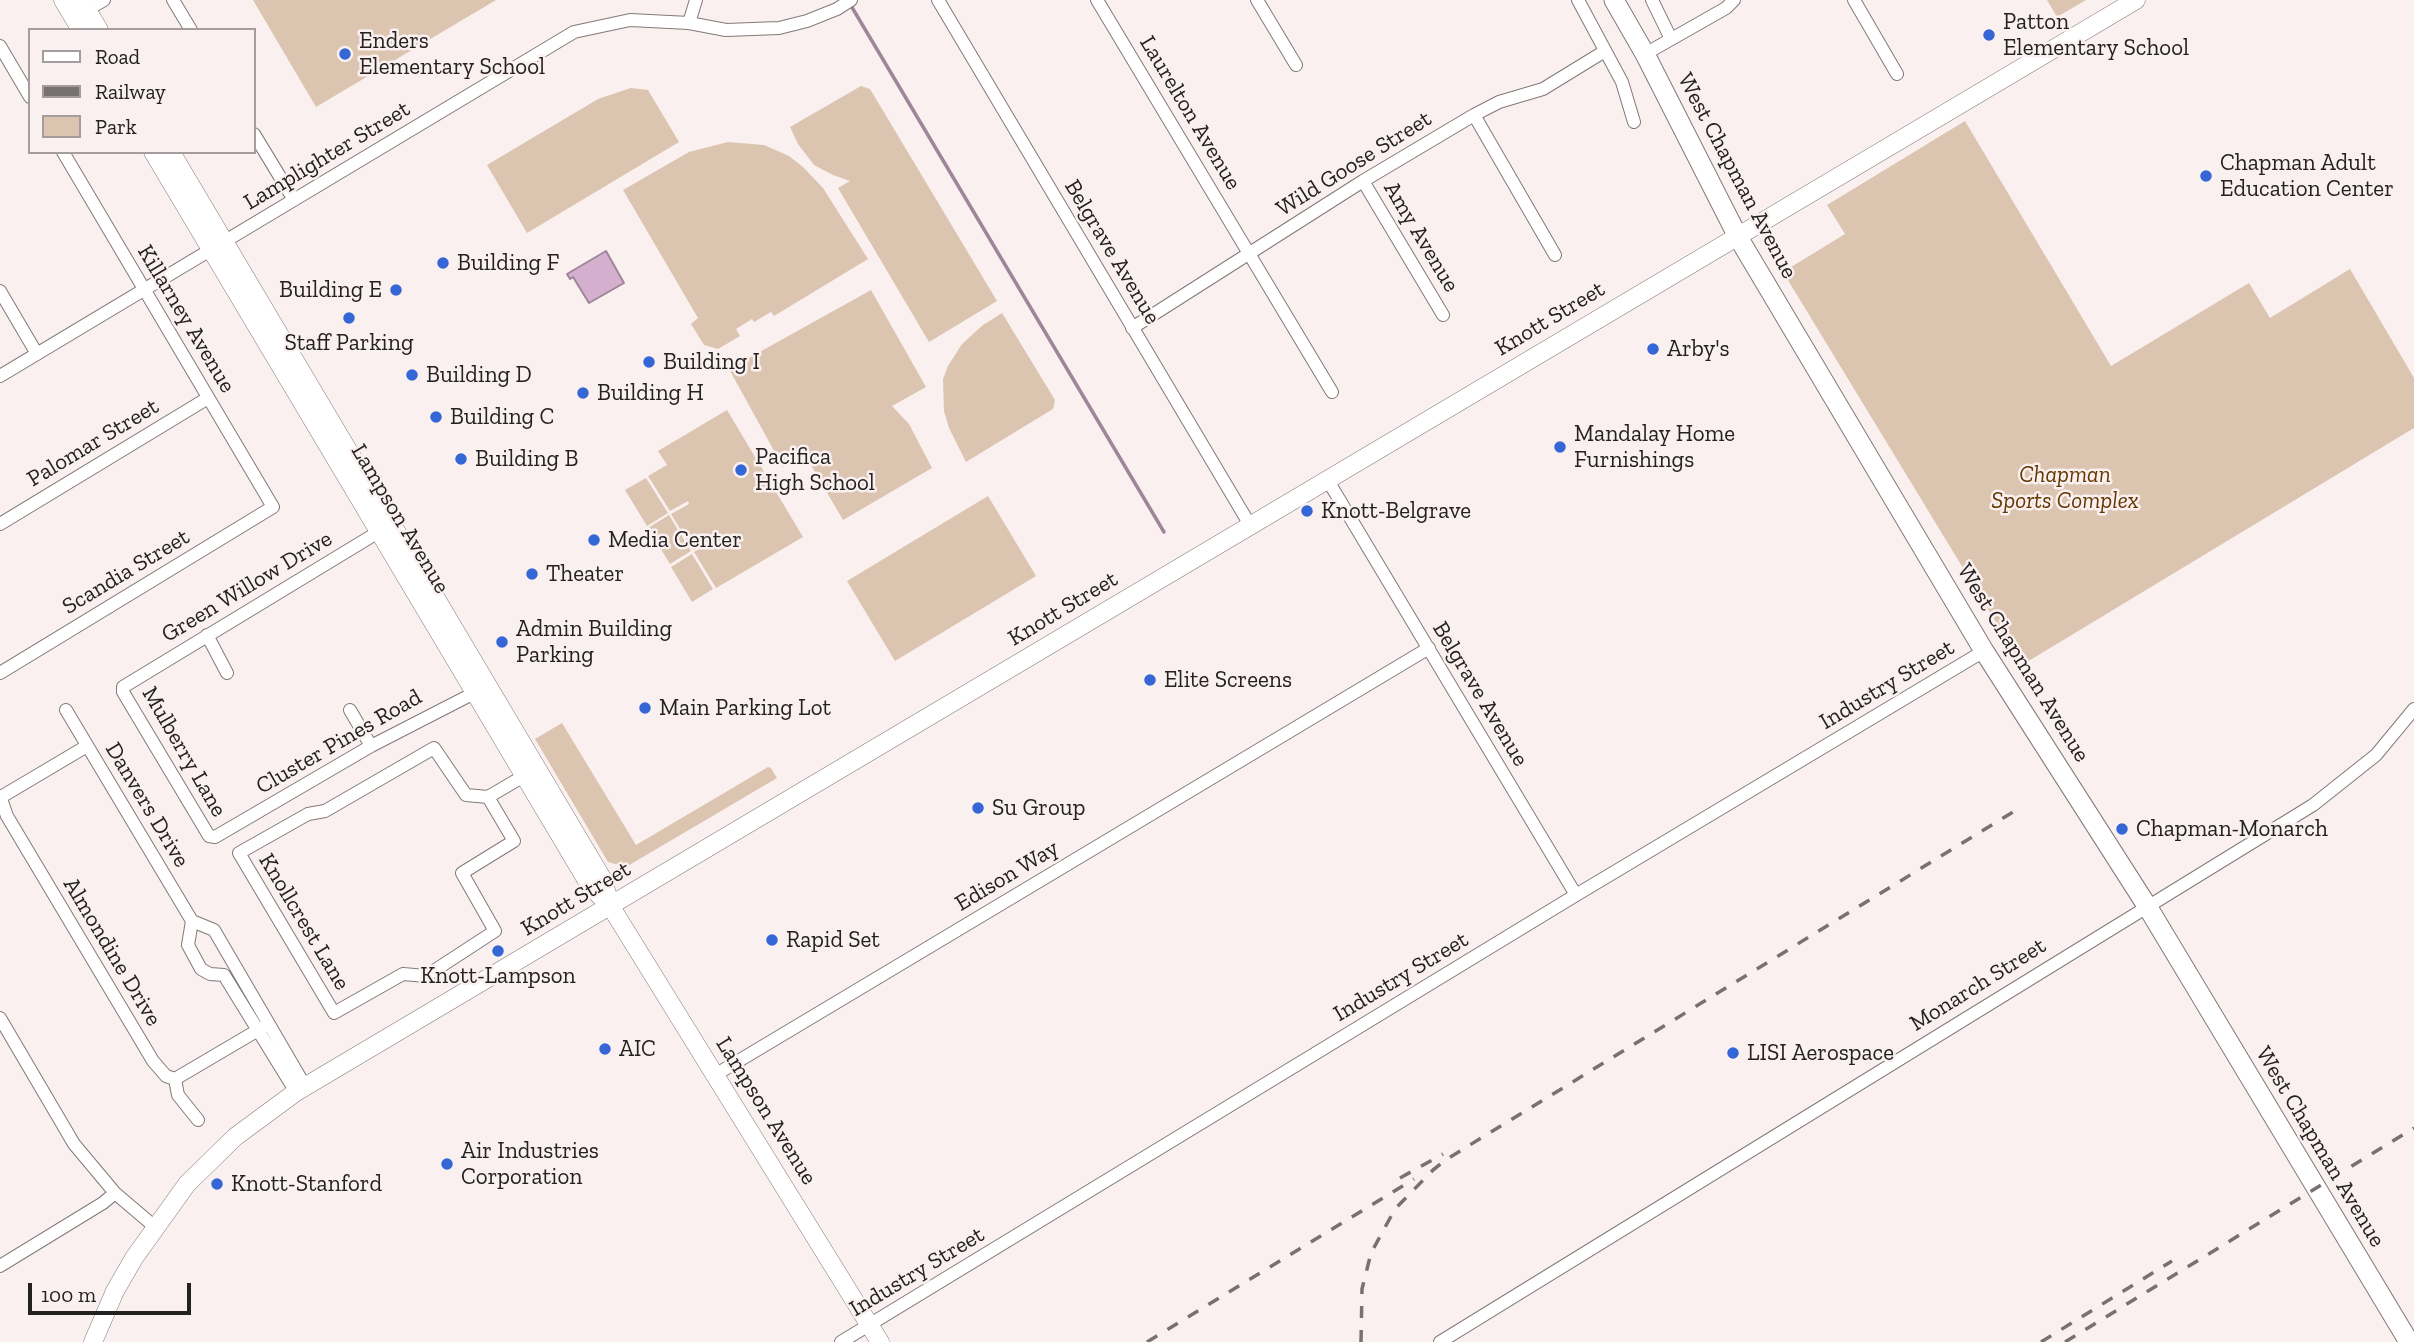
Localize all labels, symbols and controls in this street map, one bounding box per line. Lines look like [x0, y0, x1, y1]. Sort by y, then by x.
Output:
place label: Patton Elementary School [2003, 8, 2189, 62]
place label: Enders Elementary School [359, 27, 545, 81]
marker: Patton Elementary School [1981, 27, 1997, 43]
legend [28, 28, 256, 154]
street label: Laurelton Avenue [1133, 31, 1247, 195]
text: Road [95, 44, 140, 69]
marker: Enders Elementary School [337, 46, 353, 62]
street label: West Chapman Avenue [1671, 69, 1803, 283]
text: Railway [95, 79, 166, 104]
street label: Lamplighter Street [239, 95, 415, 217]
street label: Wild Goose Street [1271, 105, 1437, 223]
text: Park [95, 114, 137, 139]
place label: Chapman Adult Education Center [2220, 149, 2394, 203]
marker: Chapman Adult Education Center [2198, 168, 2214, 184]
street label: Belgrave Avenue [1058, 175, 1166, 329]
street label: Amy Avenue [1377, 177, 1465, 297]
street label: Killarney Avenue [131, 240, 241, 398]
place label: Building F [457, 249, 559, 277]
marker: Building F [435, 255, 451, 271]
place label: Building E [279, 276, 382, 304]
street label: Knott Street [1490, 276, 1610, 362]
marker: Building E [388, 282, 404, 298]
marker: Staff Parking [341, 310, 357, 326]
place label: Staff Parking [284, 329, 414, 357]
place label: Arby's [1667, 335, 1730, 363]
marker: Arby's [1645, 341, 1661, 357]
place label: Building I [663, 348, 760, 376]
marker: Building I [641, 354, 657, 370]
place label: Building D [426, 361, 532, 389]
marker: Building D [404, 367, 420, 383]
place label: Building H [597, 379, 704, 407]
marker: Building H [575, 385, 591, 401]
street label: Palomar Street [22, 393, 164, 493]
place label: Building C [450, 403, 554, 431]
marker: Building C [428, 409, 444, 425]
place label: Mandalay Home Furnishings [1574, 420, 1735, 474]
street label: Lampson Avenue [345, 439, 455, 599]
marker: Mandalay Home Furnishings [1552, 439, 1568, 455]
place label: Pacifica High School [755, 443, 875, 497]
place label: Building B [475, 445, 578, 473]
marker: Building B [453, 451, 469, 467]
park label: Chapman Sports Complex [1991, 461, 2139, 515]
marker: Pacifica High School [733, 462, 749, 478]
place label: Knott-Belgrave [1321, 497, 1471, 525]
marker: Knott-Belgrave [1299, 503, 1315, 519]
street label: Scandia Street [58, 523, 194, 621]
street label: Green Willow Drive [157, 525, 337, 649]
place label: Media Center [608, 526, 742, 554]
marker: Media Center [586, 532, 602, 548]
street label: West Chapman Avenue [1951, 559, 2095, 767]
place label: Theater [546, 560, 624, 588]
marker: Theater [524, 566, 540, 582]
street label: Knott Street [1003, 566, 1123, 652]
place label: Admin Building Parking [516, 615, 672, 669]
street label: Belgrave Avenue [1426, 617, 1534, 771]
marker: Admin Building Parking [494, 634, 510, 650]
street label: Industry Street [1815, 634, 1959, 736]
place label: Elite Screens [1164, 666, 1292, 694]
marker: Elite Screens [1142, 672, 1158, 688]
street label: Mulberry Lane [136, 682, 232, 822]
street label: Cluster Pines Road [251, 683, 427, 801]
place label: Main Parking Lot [659, 694, 831, 722]
marker: Main Parking Lot [637, 700, 653, 716]
street label: Danvers Drive [99, 737, 195, 873]
place label: Su Group [992, 794, 1085, 822]
marker: Su Group [970, 800, 986, 816]
place label: Chapman-Monarch [2136, 815, 2328, 843]
marker: Chapman-Monarch [2114, 821, 2130, 837]
street label: Edison Way [950, 834, 1064, 918]
street label: Knollcrest Lane [252, 849, 356, 995]
street label: Knott Street [516, 856, 636, 942]
street label: Almondine Drive [57, 873, 167, 1031]
place label: Rapid Set [786, 926, 880, 954]
street label: Industry Street [1329, 926, 1473, 1028]
marker: Rapid Set [764, 932, 780, 948]
street label: Monarch Street [1905, 932, 2051, 1038]
marker: Knott-Lampson [490, 943, 506, 959]
place label: Knott-Lampson [420, 962, 576, 990]
street label: Lampson Avenue [709, 1032, 823, 1190]
place label: AIC [619, 1035, 656, 1063]
place label: LISI Aerospace [1747, 1039, 1894, 1067]
marker: AIC [597, 1041, 613, 1057]
street label: West Chapman Avenue [2249, 1042, 2391, 1252]
marker: LISI Aerospace [1725, 1045, 1741, 1061]
place label: Air Industries Corporation [461, 1137, 599, 1191]
marker: Air Industries Corporation [439, 1156, 455, 1172]
place label: Knott-Stanford [231, 1170, 382, 1198]
marker: Knott-Stanford [209, 1176, 225, 1192]
street label: Industry Street [845, 1221, 989, 1323]
scale bar [32, 1268, 194, 1312]
text: 100 m [41, 1282, 96, 1307]

